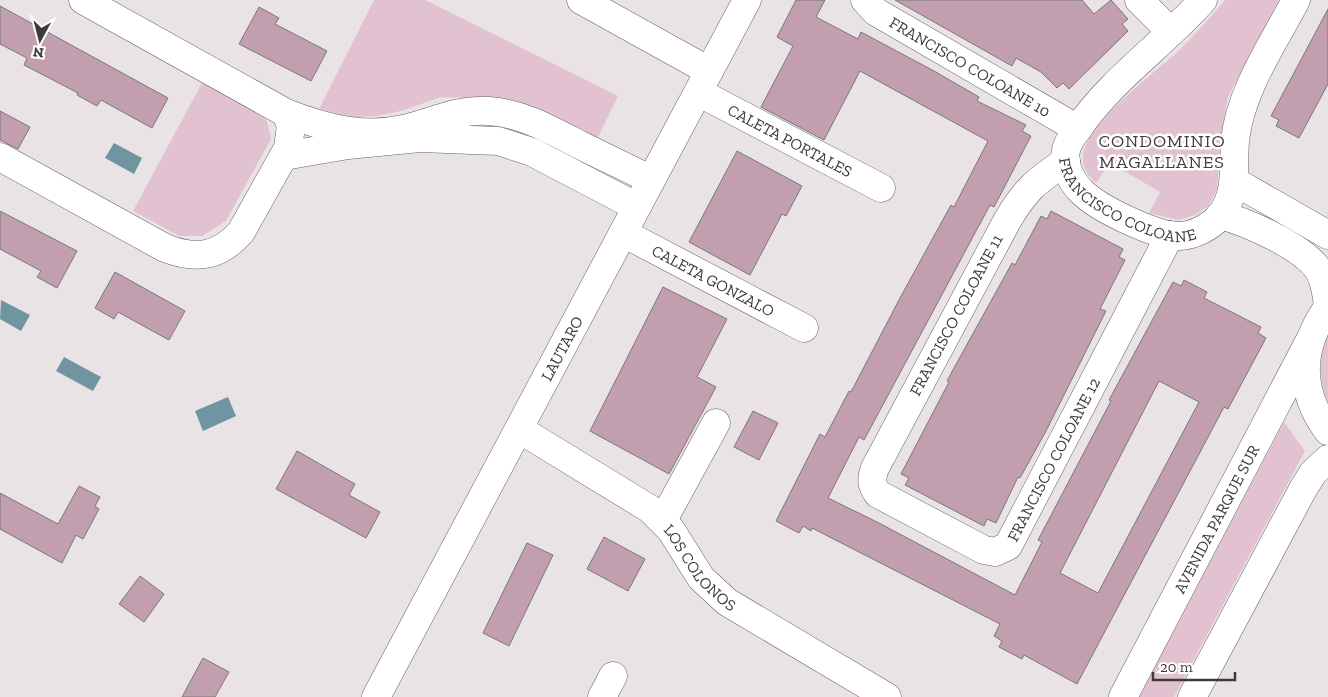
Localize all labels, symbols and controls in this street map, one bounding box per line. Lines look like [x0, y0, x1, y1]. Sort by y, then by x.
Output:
street label: FRANCISCO COLOANE 10 [886, 12, 1054, 121]
north arrow [15, 15, 65, 65]
text: N [32, 43, 45, 61]
street label: CALETA PORTALES [725, 100, 856, 181]
district label: CONDOMINIO MAGALLANES [1098, 130, 1226, 173]
street label: FRANCISCO COLOANE [1056, 156, 1198, 246]
street label: FRANCISCO COLOANE 11 [905, 231, 1007, 399]
street label: CALETA GONZALO [649, 240, 778, 321]
street label: LAUTARO [537, 312, 587, 384]
street label: FRANCISCO COLOANE 12 [1003, 374, 1104, 544]
street label: AVENIDA PARQUE SUR [1170, 441, 1263, 596]
street label: LOS COLONOS [660, 519, 740, 615]
scale bar [1153, 650, 1236, 682]
text: 20 m [1160, 658, 1193, 676]

